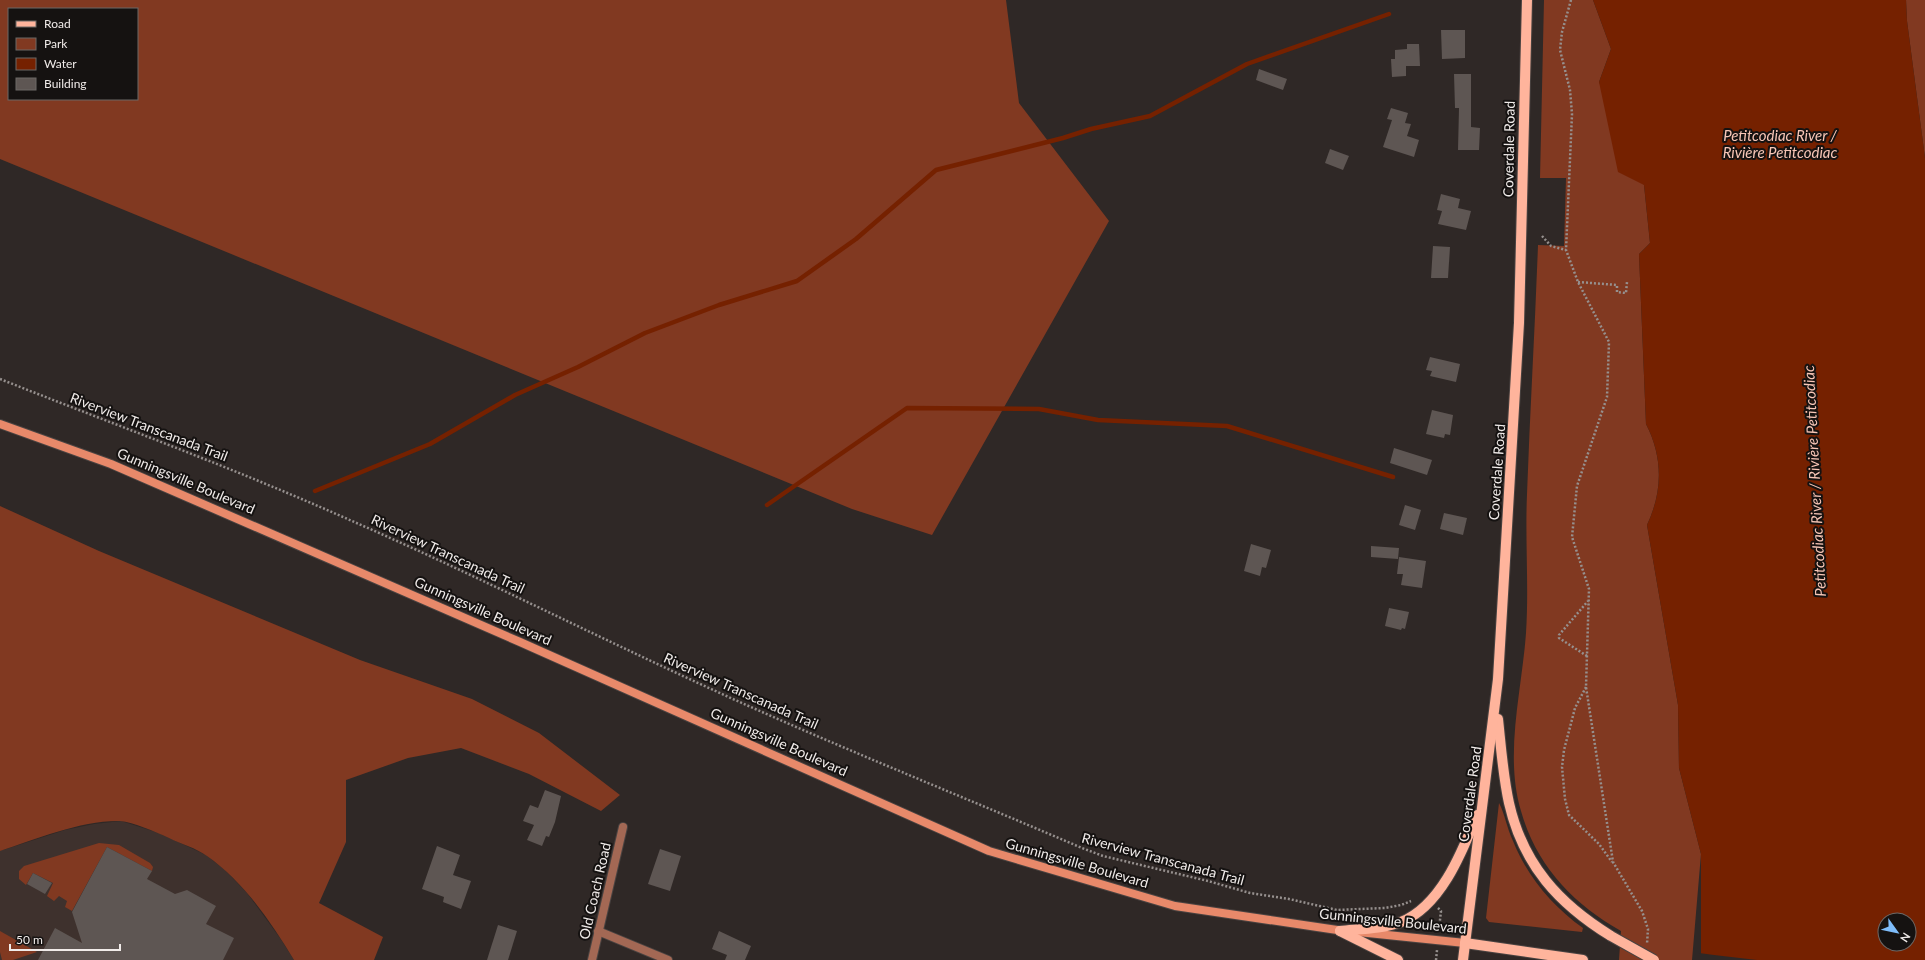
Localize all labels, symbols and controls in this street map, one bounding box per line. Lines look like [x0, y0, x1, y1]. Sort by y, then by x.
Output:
legend [8, 8, 138, 100]
text: Road [44, 16, 71, 31]
text: Park [44, 36, 68, 51]
text: Water [44, 56, 77, 71]
text: Building [44, 76, 87, 91]
street label: Coverdale Road [1499, 101, 1518, 197]
water label: Petitcodiac River / Rivière Petitcodiac [1723, 126, 1838, 161]
water label: Petitcodiac River / Rivière Petitcodiac [1799, 365, 1829, 597]
street label: Riverview Transcanada Trail [68, 389, 230, 464]
street label: Coverdale Road [1485, 423, 1508, 521]
street label: Gunningsville Boulevard [115, 444, 258, 517]
street label: Riverview Transcanada Trail [369, 510, 528, 597]
street label: Gunningsville Boulevard [412, 573, 554, 648]
street label: Riverview Transcanada Trail [661, 649, 821, 732]
street label: Gunningsville Boulevard [708, 704, 850, 779]
street label: Coverdale Road [1454, 745, 1485, 843]
street label: Riverview Transcanada Trail [1080, 829, 1246, 888]
street label: Gunningsville Boulevard [1004, 834, 1151, 891]
street label: Old Coach Road [575, 841, 614, 941]
street label: Gunningsville Boulevard [1319, 904, 1468, 937]
north arrow [1877, 912, 1917, 952]
scale bar [10, 926, 120, 952]
text: N [1898, 931, 1914, 945]
text: 50 m [16, 932, 43, 947]

